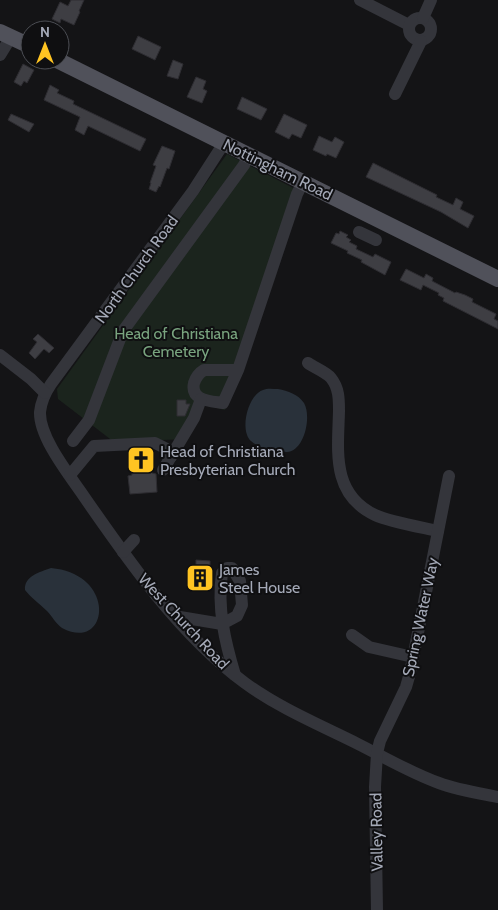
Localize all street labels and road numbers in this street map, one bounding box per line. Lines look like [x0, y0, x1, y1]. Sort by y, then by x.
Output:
street label: Nottingham Road [220, 135, 336, 204]
street label: North Church Road [91, 212, 182, 327]
street label: Spring Water Way [399, 556, 442, 678]
street label: West Church Road [134, 569, 233, 673]
street label: Valley Road [366, 792, 387, 872]

